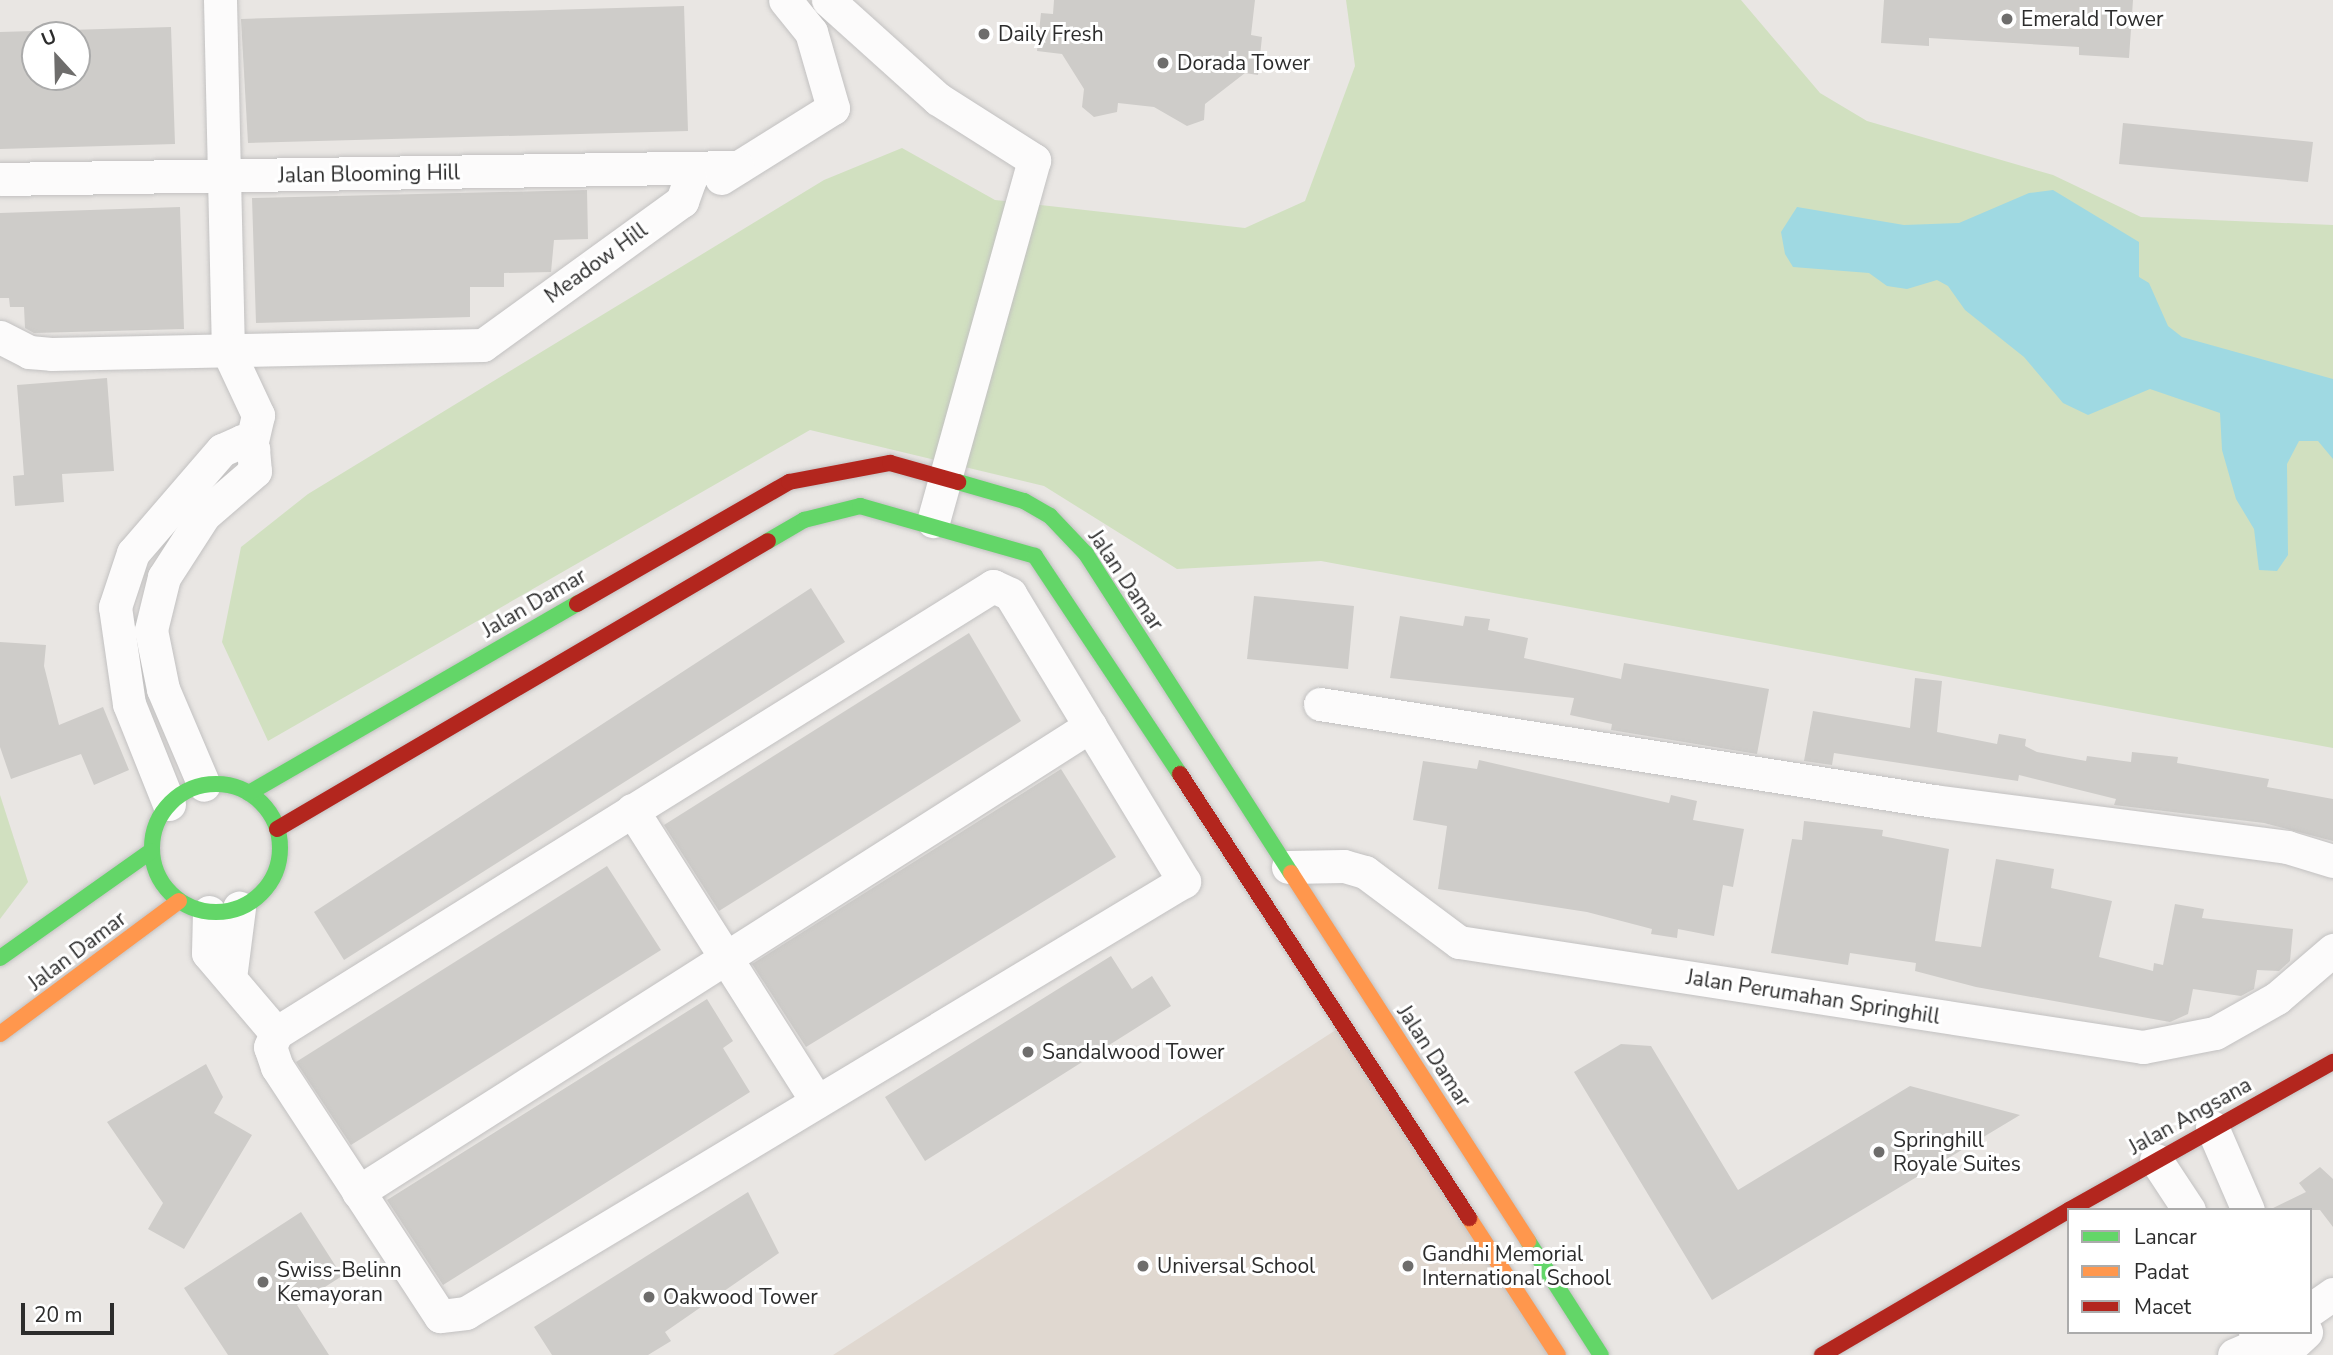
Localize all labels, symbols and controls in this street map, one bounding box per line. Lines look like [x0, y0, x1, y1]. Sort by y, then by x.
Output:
place label: Emerald Tower [2021, 6, 2163, 32]
marker: Emerald Tower [1999, 11, 2015, 27]
north arrow [21, 21, 91, 91]
place label: Daily Fresh [998, 21, 1104, 47]
text: U [38, 24, 60, 53]
marker: Daily Fresh [976, 26, 992, 42]
place label: Dorada Tower [1177, 50, 1310, 76]
marker: Dorada Tower [1155, 55, 1171, 71]
street label: Jalan Blooming Hill [278, 160, 460, 188]
street label: Meadow Hill [540, 217, 652, 309]
street label: Jalan Damar [1083, 525, 1169, 635]
street label: Jalan Damar [477, 563, 591, 643]
street label: Jalan Damar [23, 906, 131, 996]
street label: Jalan Perumahan Springhill [1684, 965, 1942, 1029]
street label: Jalan Damar [1392, 1001, 1476, 1111]
place label: Sandalwood Tower [1042, 1039, 1225, 1065]
marker: Sandalwood Tower [1020, 1044, 1036, 1060]
street label: Jalan Angsana [2124, 1072, 2256, 1160]
place label: Springhill Royale Suites [1893, 1127, 2021, 1177]
marker: Springhill Royale Suites [1871, 1144, 1887, 1160]
legend [2067, 1208, 2312, 1334]
text: Lancar [2134, 1223, 2197, 1251]
place label: Gandhi Memorial International School [1422, 1241, 1611, 1291]
place label: Universal School [1157, 1253, 1315, 1279]
place label: Swiss-Belinn Kemayoran [277, 1257, 402, 1307]
marker: Universal School [1135, 1258, 1151, 1274]
marker: Gandhi Memorial International School [1400, 1258, 1416, 1274]
text: Padat [2134, 1258, 2189, 1286]
marker: Swiss-Belinn Kemayoran [255, 1274, 271, 1290]
place label: Oakwood Tower [663, 1284, 818, 1310]
scale bar [24, 1288, 117, 1332]
marker: Oakwood Tower [641, 1289, 657, 1305]
text: Macet [2134, 1293, 2191, 1321]
text: 20 m [34, 1301, 83, 1329]

